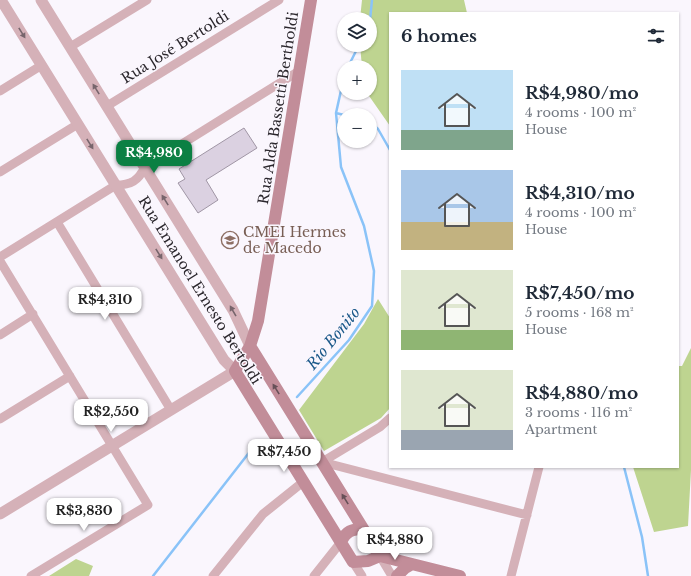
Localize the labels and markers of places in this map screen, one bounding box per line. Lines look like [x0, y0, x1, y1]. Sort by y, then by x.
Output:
pin: R$4,980 [117, 140, 191, 174]
place label: CMEI Hermes de Macedo [243, 223, 346, 257]
school or university icon: CMEI Hermes de Macedo [220, 230, 240, 250]
pin: R$4,310 [68, 287, 142, 321]
pin: R$2,550 [74, 399, 148, 433]
pin: R$7,450 [247, 439, 321, 473]
pin: R$3,830 [47, 498, 121, 532]
pin: R$4,880 [358, 527, 432, 561]

